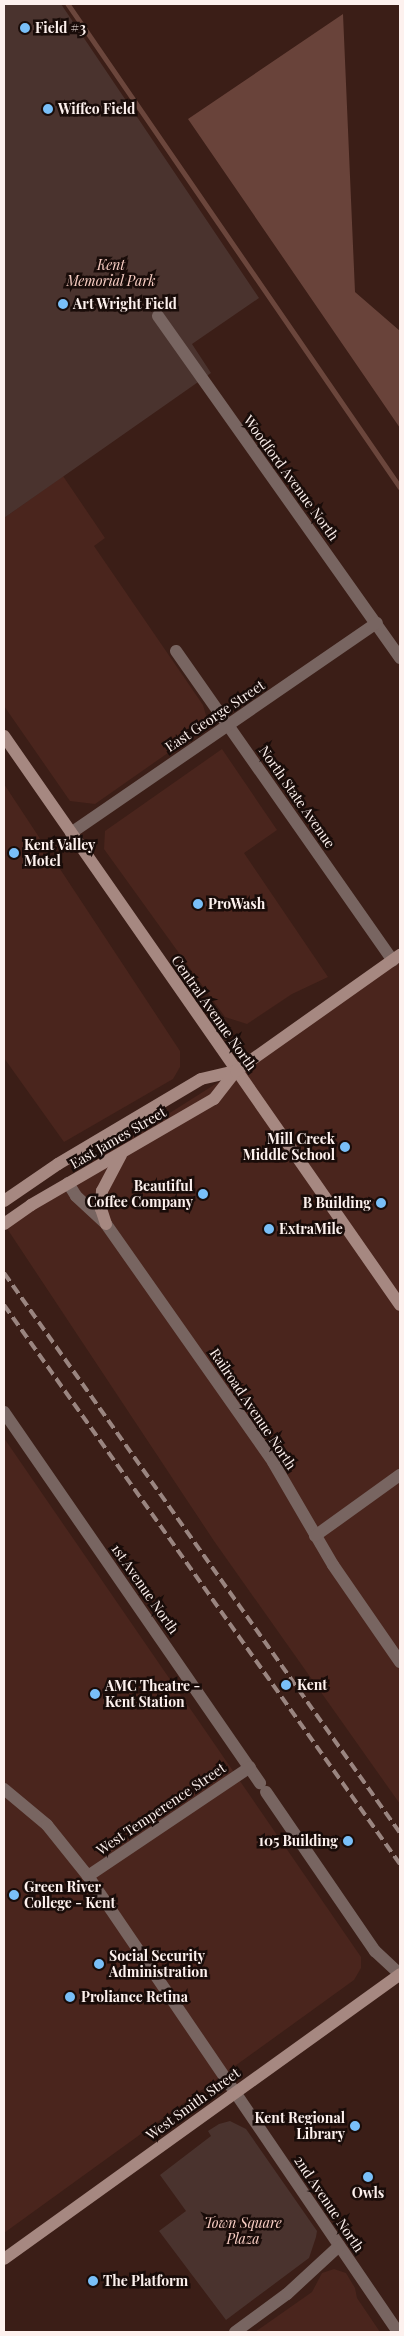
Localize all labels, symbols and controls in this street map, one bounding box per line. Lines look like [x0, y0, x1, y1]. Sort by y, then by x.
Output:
place label: Field #3 [35, 20, 86, 36]
marker: Field #3 [19, 22, 31, 34]
place label: Wiffco Field [58, 101, 135, 117]
marker: Wiffco Field [42, 103, 54, 115]
park label: Kent Memorial Park [66, 257, 156, 290]
place label: Art Wright Field [73, 296, 178, 312]
marker: Art Wright Field [57, 298, 69, 310]
street label: Woodford Avenue North [240, 412, 342, 544]
street label: East George Street [162, 676, 268, 756]
street label: North State Avenue [255, 742, 339, 852]
place label: Kent Valley Motel [24, 837, 96, 870]
marker: Kent Valley Motel [8, 847, 20, 859]
place label: ProWash [208, 896, 265, 912]
marker: ProWash [192, 898, 204, 910]
street label: Central Avenue North [168, 952, 260, 1074]
street label: East James Street [67, 1104, 169, 1172]
place label: Mill Creek Middle School [243, 1131, 335, 1164]
marker: Mill Creek Middle School [339, 1141, 351, 1153]
place label: Beautiful Coffee Company [87, 1178, 193, 1210]
marker: Beautiful Coffee Company [197, 1188, 209, 1200]
place label: B Building [303, 1195, 371, 1211]
marker: B Building [375, 1197, 387, 1209]
place label: ExtraMile [279, 1221, 343, 1237]
marker: ExtraMile [263, 1223, 275, 1235]
street label: Railroad Avenue North [206, 1345, 300, 1473]
street label: 1st Avenue North [108, 1541, 182, 1637]
place label: Kent [297, 1677, 327, 1693]
place label: AMC Theatre - Kent Station [105, 1678, 200, 1710]
marker: Kent [279, 1678, 293, 1692]
marker: AMC Theatre - Kent Station [89, 1688, 101, 1700]
street label: West Temperence Street [93, 1759, 229, 1859]
place label: 105 Building [258, 1833, 338, 1849]
marker: 105 Building [342, 1835, 354, 1847]
place label: Green River College - Kent [24, 1879, 115, 1911]
marker: Green River College - Kent [8, 1889, 20, 1901]
place label: Social Security Administration [109, 1948, 208, 1980]
marker: Social Security Administration [93, 1958, 105, 1970]
place label: Proliance Retina [81, 1989, 188, 2005]
marker: Proliance Retina [63, 1990, 77, 2004]
street label: West Smith Street [143, 2064, 243, 2144]
place label: Kent Regional Library [254, 2110, 345, 2142]
marker: Kent Regional Library [349, 2120, 361, 2132]
street label: 2nd Avenue North [290, 2152, 368, 2256]
marker: Owls [362, 2171, 374, 2183]
place label: Owls [352, 2185, 384, 2201]
park label: Town Square Plaza [204, 2215, 282, 2248]
place label: The Platform [103, 2273, 188, 2289]
marker: The Platform [87, 2275, 99, 2287]

